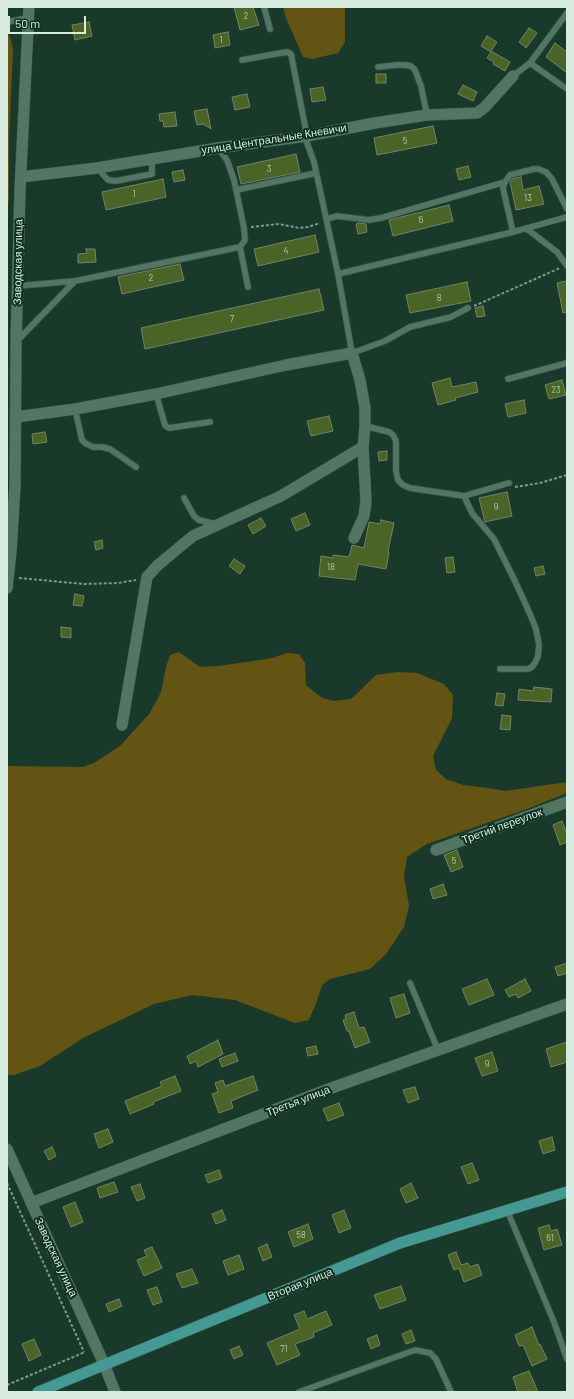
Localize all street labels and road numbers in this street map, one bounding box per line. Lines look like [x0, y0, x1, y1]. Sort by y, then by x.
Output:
street label: улица Центральные Кневичи [200, 121, 348, 157]
street label: Заводская улица [11, 219, 25, 305]
street label: Третий переулок [460, 805, 544, 847]
street label: Третья улица [264, 1083, 332, 1119]
street label: Заводская улица [32, 1215, 80, 1299]
street label: Вторая улица [266, 1265, 334, 1303]

